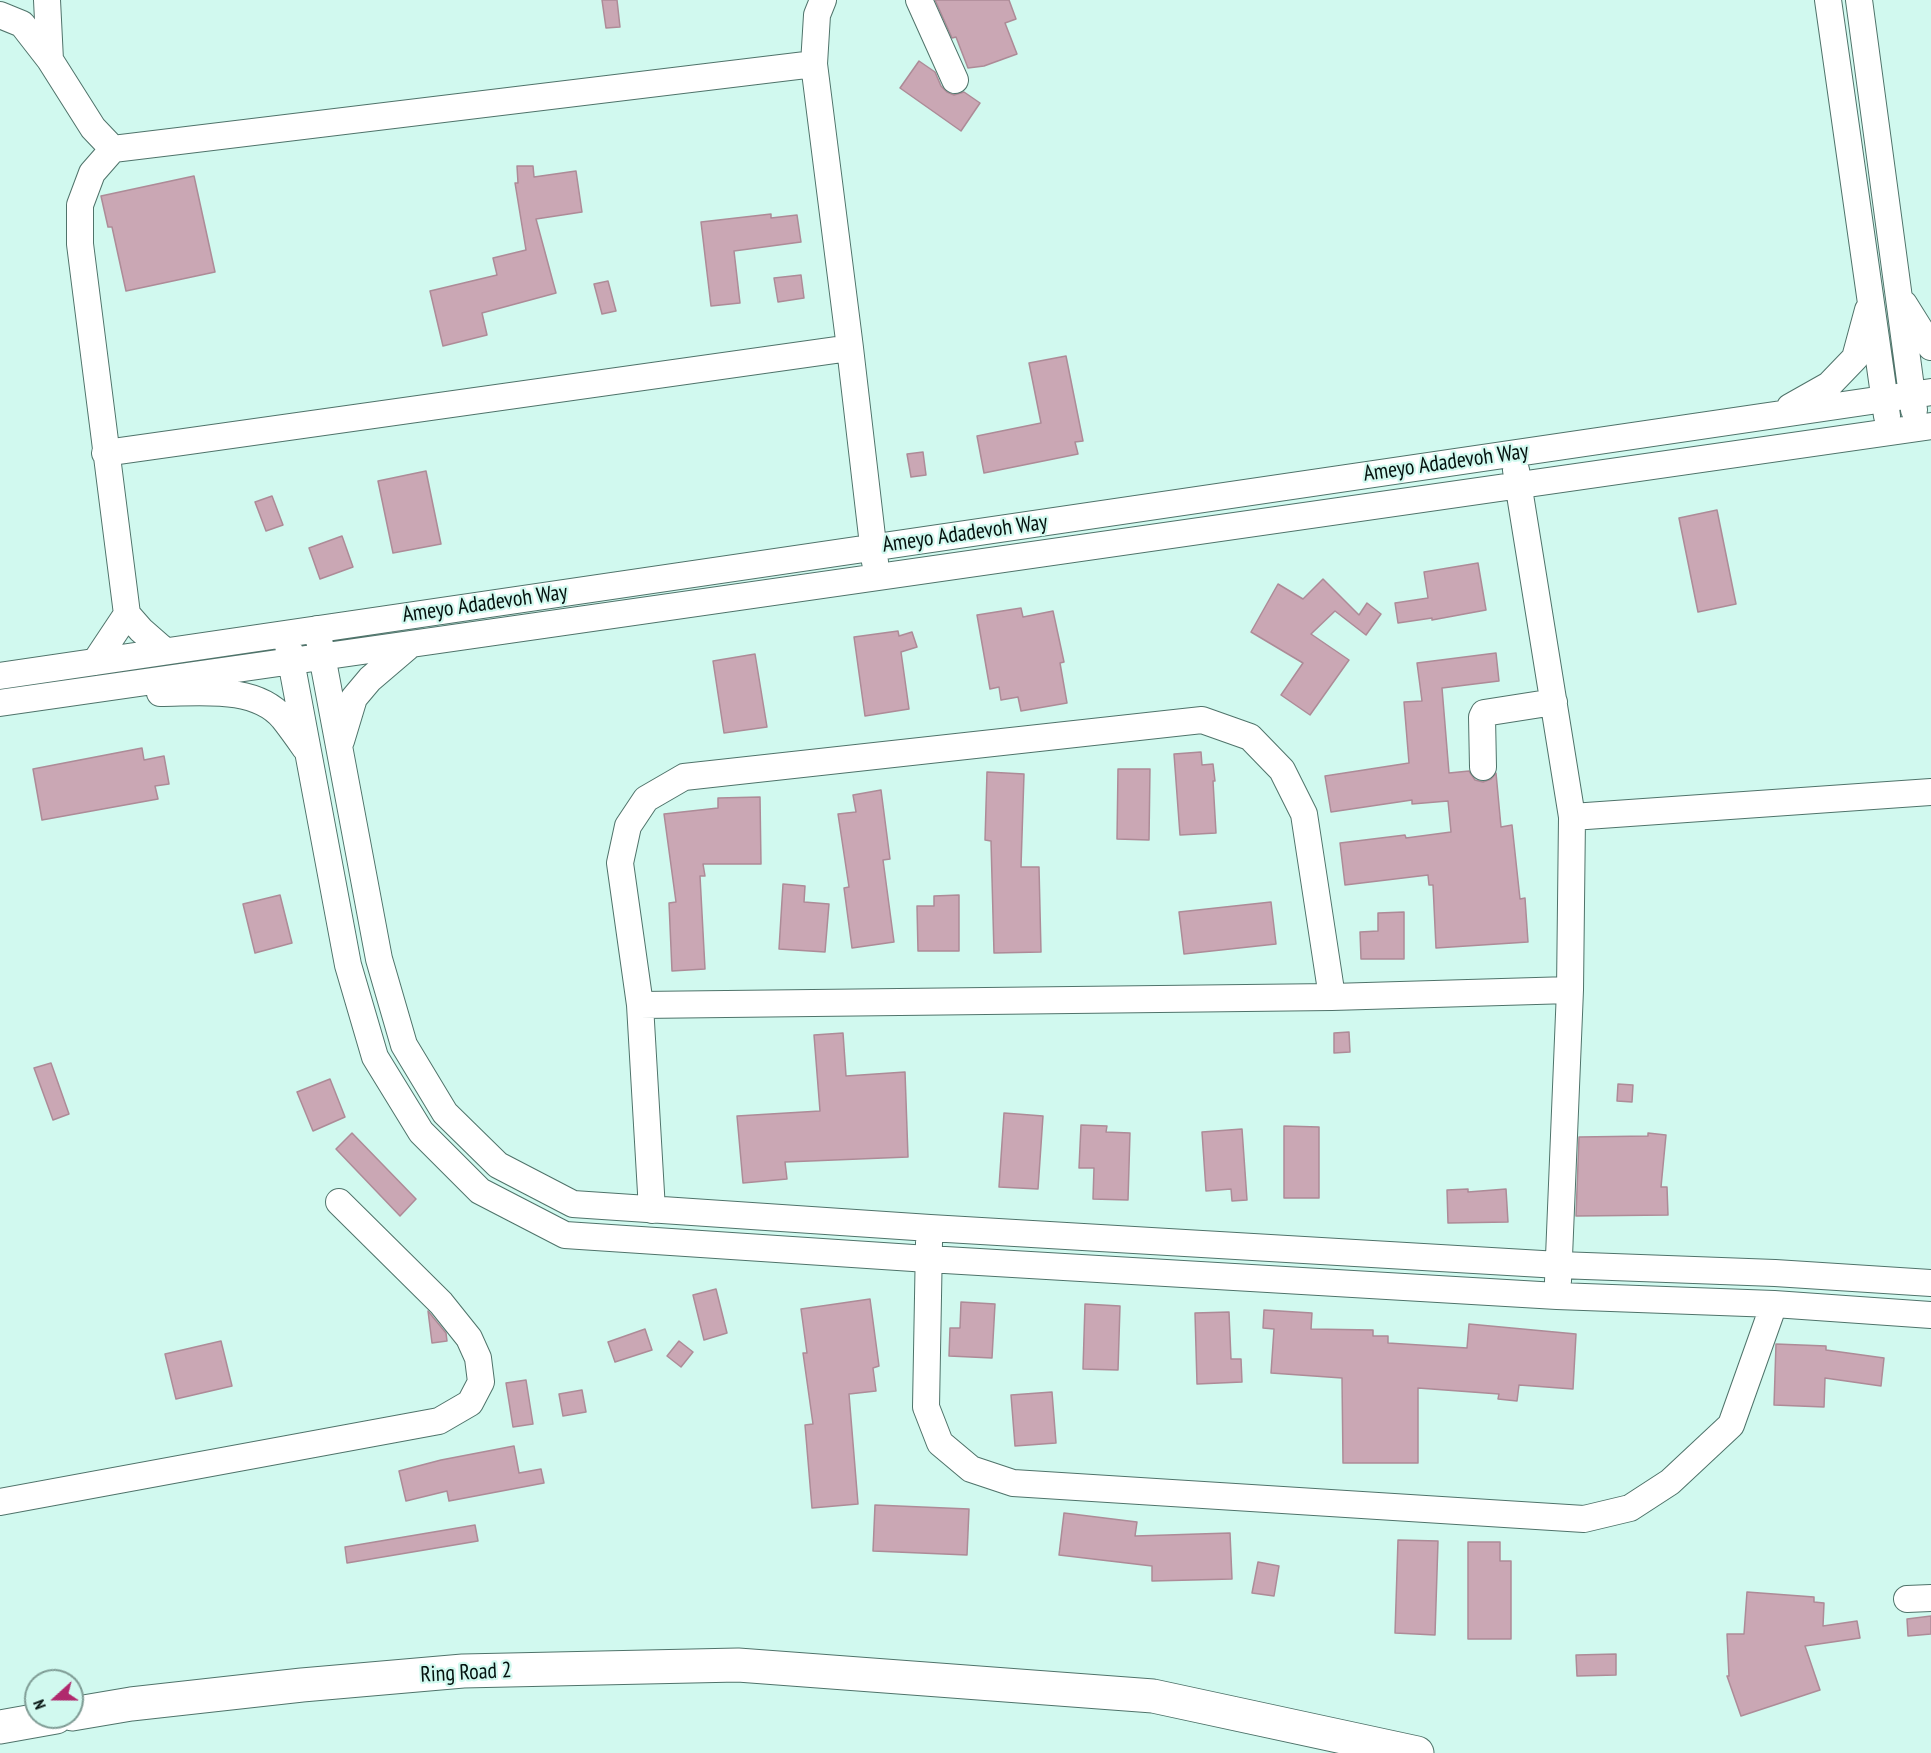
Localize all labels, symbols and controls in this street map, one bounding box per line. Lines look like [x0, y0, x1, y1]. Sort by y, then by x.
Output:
street label: Ameyo Adadevoh Way [1362, 438, 1530, 488]
street label: Ameyo Adadevoh Way [881, 509, 1049, 559]
street label: Ameyo Adadevoh Way [401, 579, 569, 629]
street label: Ring Road 2 [420, 1657, 512, 1689]
north arrow [24, 1669, 84, 1729]
text: N [28, 1697, 50, 1712]

